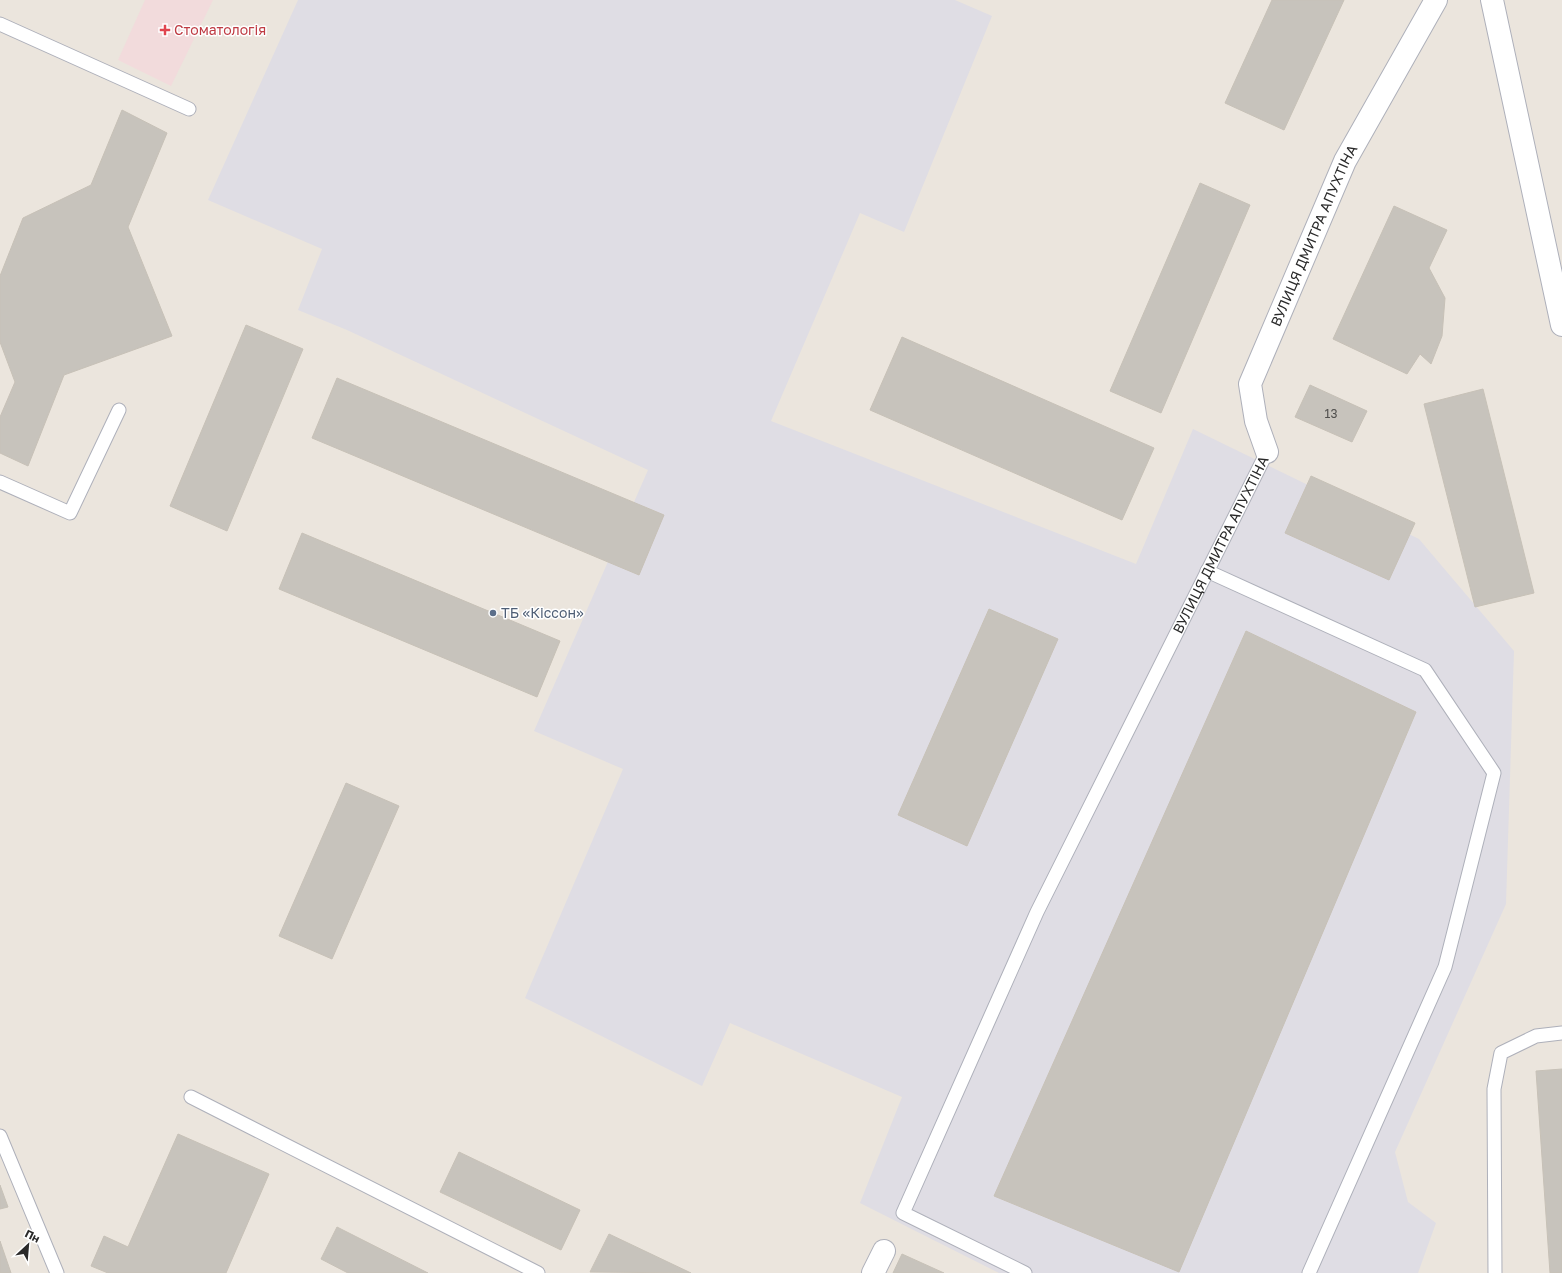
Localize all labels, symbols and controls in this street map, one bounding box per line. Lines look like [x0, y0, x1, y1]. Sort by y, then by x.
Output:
place label: Стоматологія [174, 21, 266, 38]
marker: Стоматологія [159, 24, 171, 36]
street label: ВУЛИЦЯ ДМИТРА АПУХТІНА [1267, 141, 1361, 329]
house number: 13 [1325, 406, 1337, 421]
street label: ВУЛИЦЯ ДМИТРА АПУХТІНА [1169, 452, 1272, 636]
place label: ТБ «Кіссон» [501, 604, 584, 621]
marker: ТБ «Кіссон» [488, 608, 498, 618]
north arrow [8, 1225, 48, 1265]
text: Пн [23, 1226, 42, 1245]

